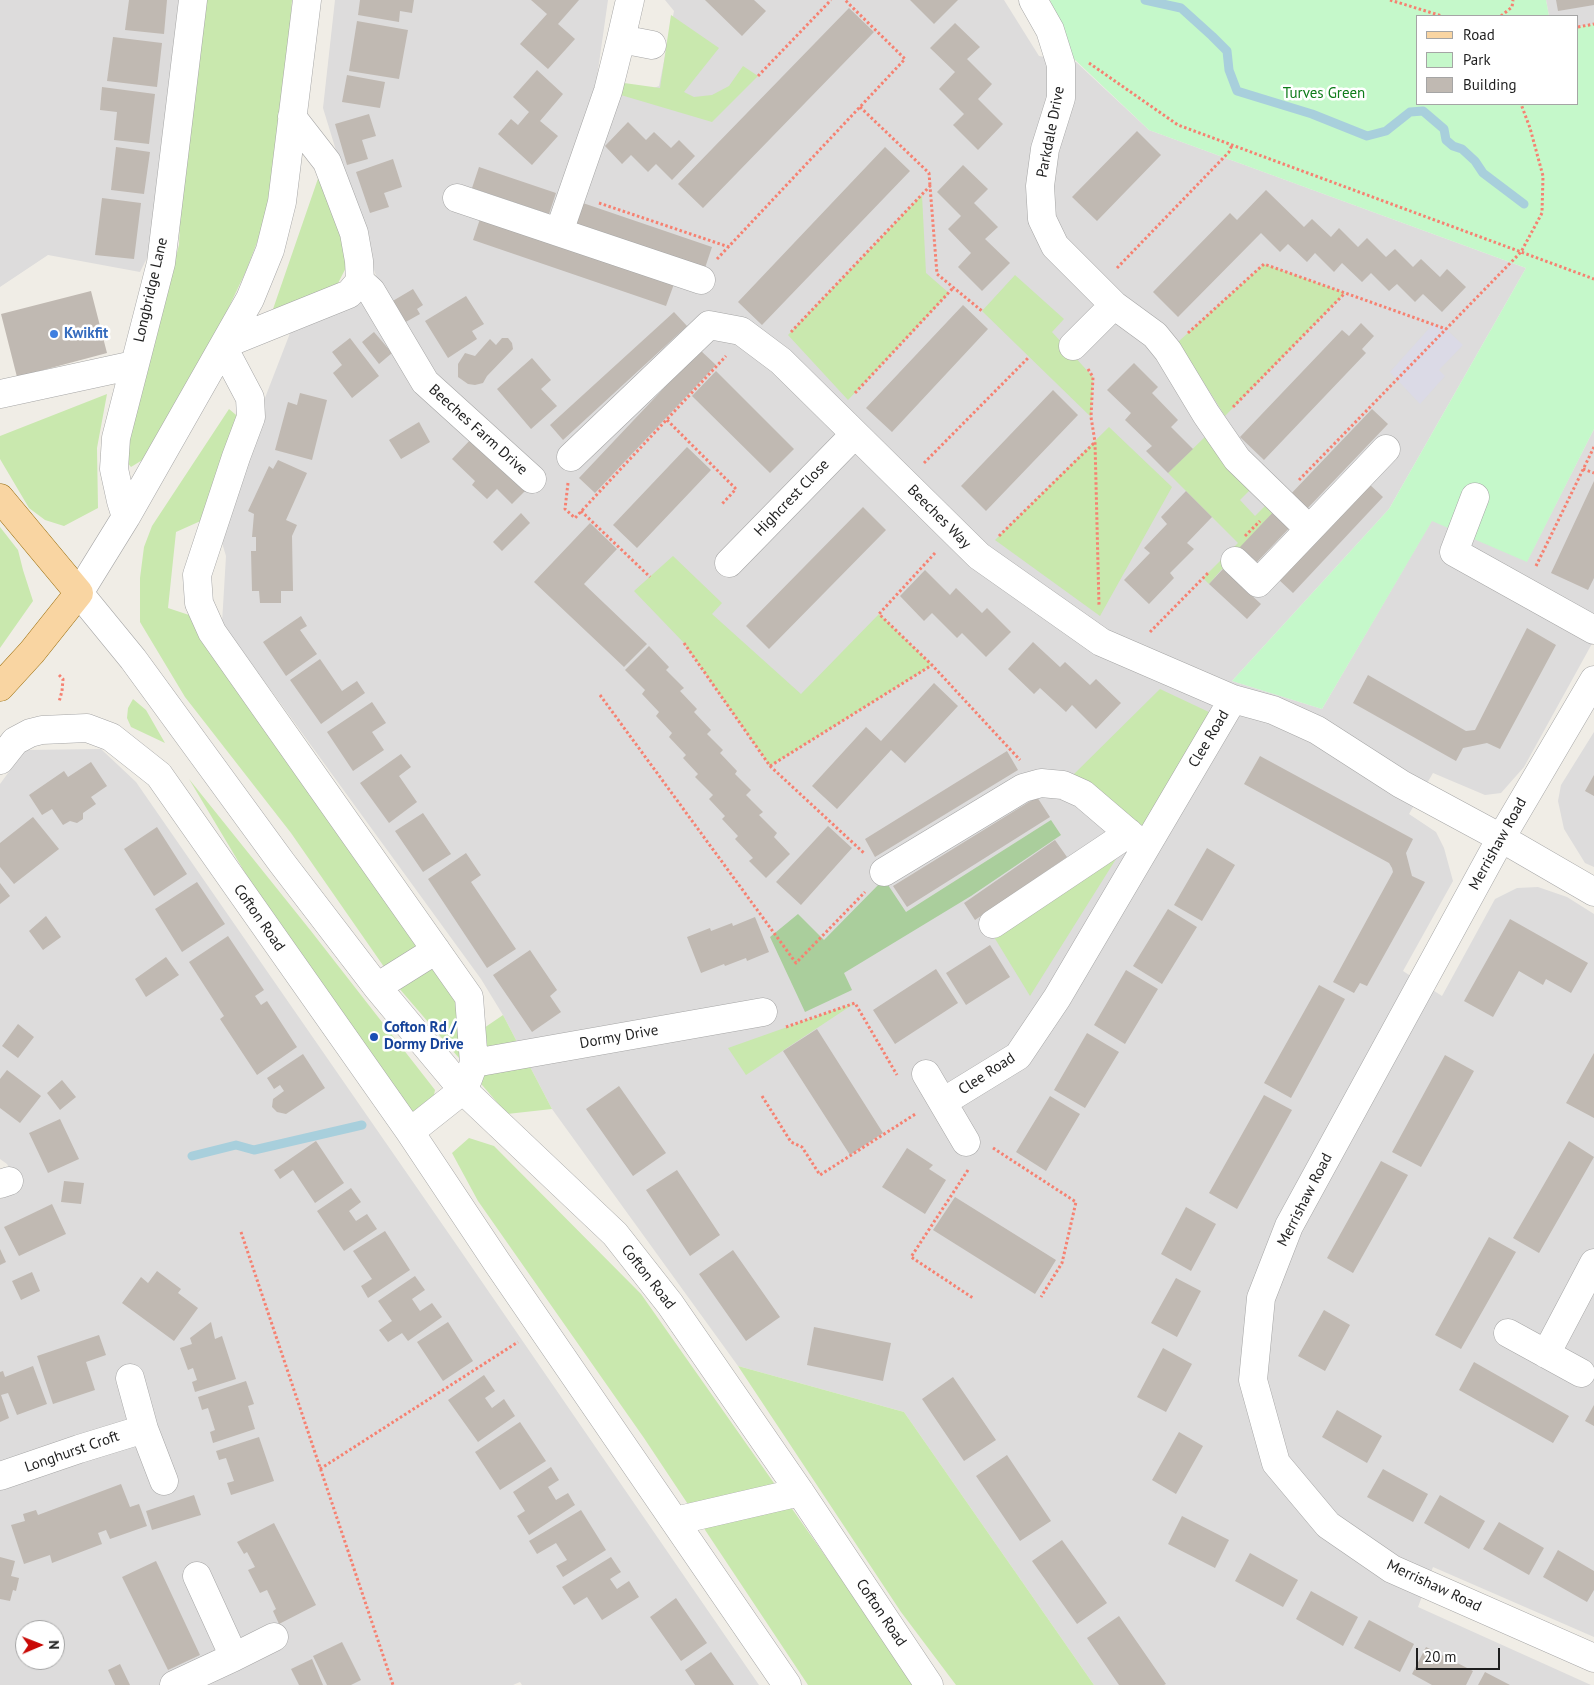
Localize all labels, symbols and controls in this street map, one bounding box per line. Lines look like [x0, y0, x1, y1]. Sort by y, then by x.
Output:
legend [1416, 15, 1579, 105]
text: Road [1463, 25, 1495, 44]
text: Park [1463, 50, 1491, 69]
text: Building [1463, 75, 1517, 94]
street label: Parkdale Drive [1033, 85, 1069, 179]
park label: Turves Green [1283, 85, 1365, 103]
street label: Longbridge Lane [130, 236, 172, 344]
place label: Kwikfit [64, 325, 108, 343]
marker: Kwikfit [48, 328, 60, 340]
street label: Beeches Farm Drive [425, 381, 531, 479]
street label: Highcrest Close [751, 456, 833, 540]
street label: Beeches Way [903, 481, 975, 553]
street label: Clee Road [1185, 707, 1233, 771]
street label: Merrishaw Road [1465, 795, 1531, 893]
street label: Cofton Road [229, 881, 289, 955]
place label: Cofton Rd / Dormy Drive [384, 1019, 464, 1054]
street label: Dormy Drive [578, 1021, 660, 1053]
marker: Cofton Rd / Dormy Drive [368, 1031, 380, 1043]
street label: Clee Road [955, 1049, 1019, 1099]
street label: Merrishaw Road [1274, 1150, 1336, 1250]
street label: Cofton Road [617, 1241, 679, 1313]
street label: Longhurst Croft [22, 1427, 122, 1477]
street label: Merrishaw Road [1384, 1556, 1484, 1616]
street label: Cofton Road [852, 1576, 910, 1650]
north arrow [15, 1620, 65, 1670]
scale bar [1419, 1638, 1503, 1670]
text: N [45, 1640, 63, 1650]
text: 20 m [1424, 1647, 1457, 1666]

